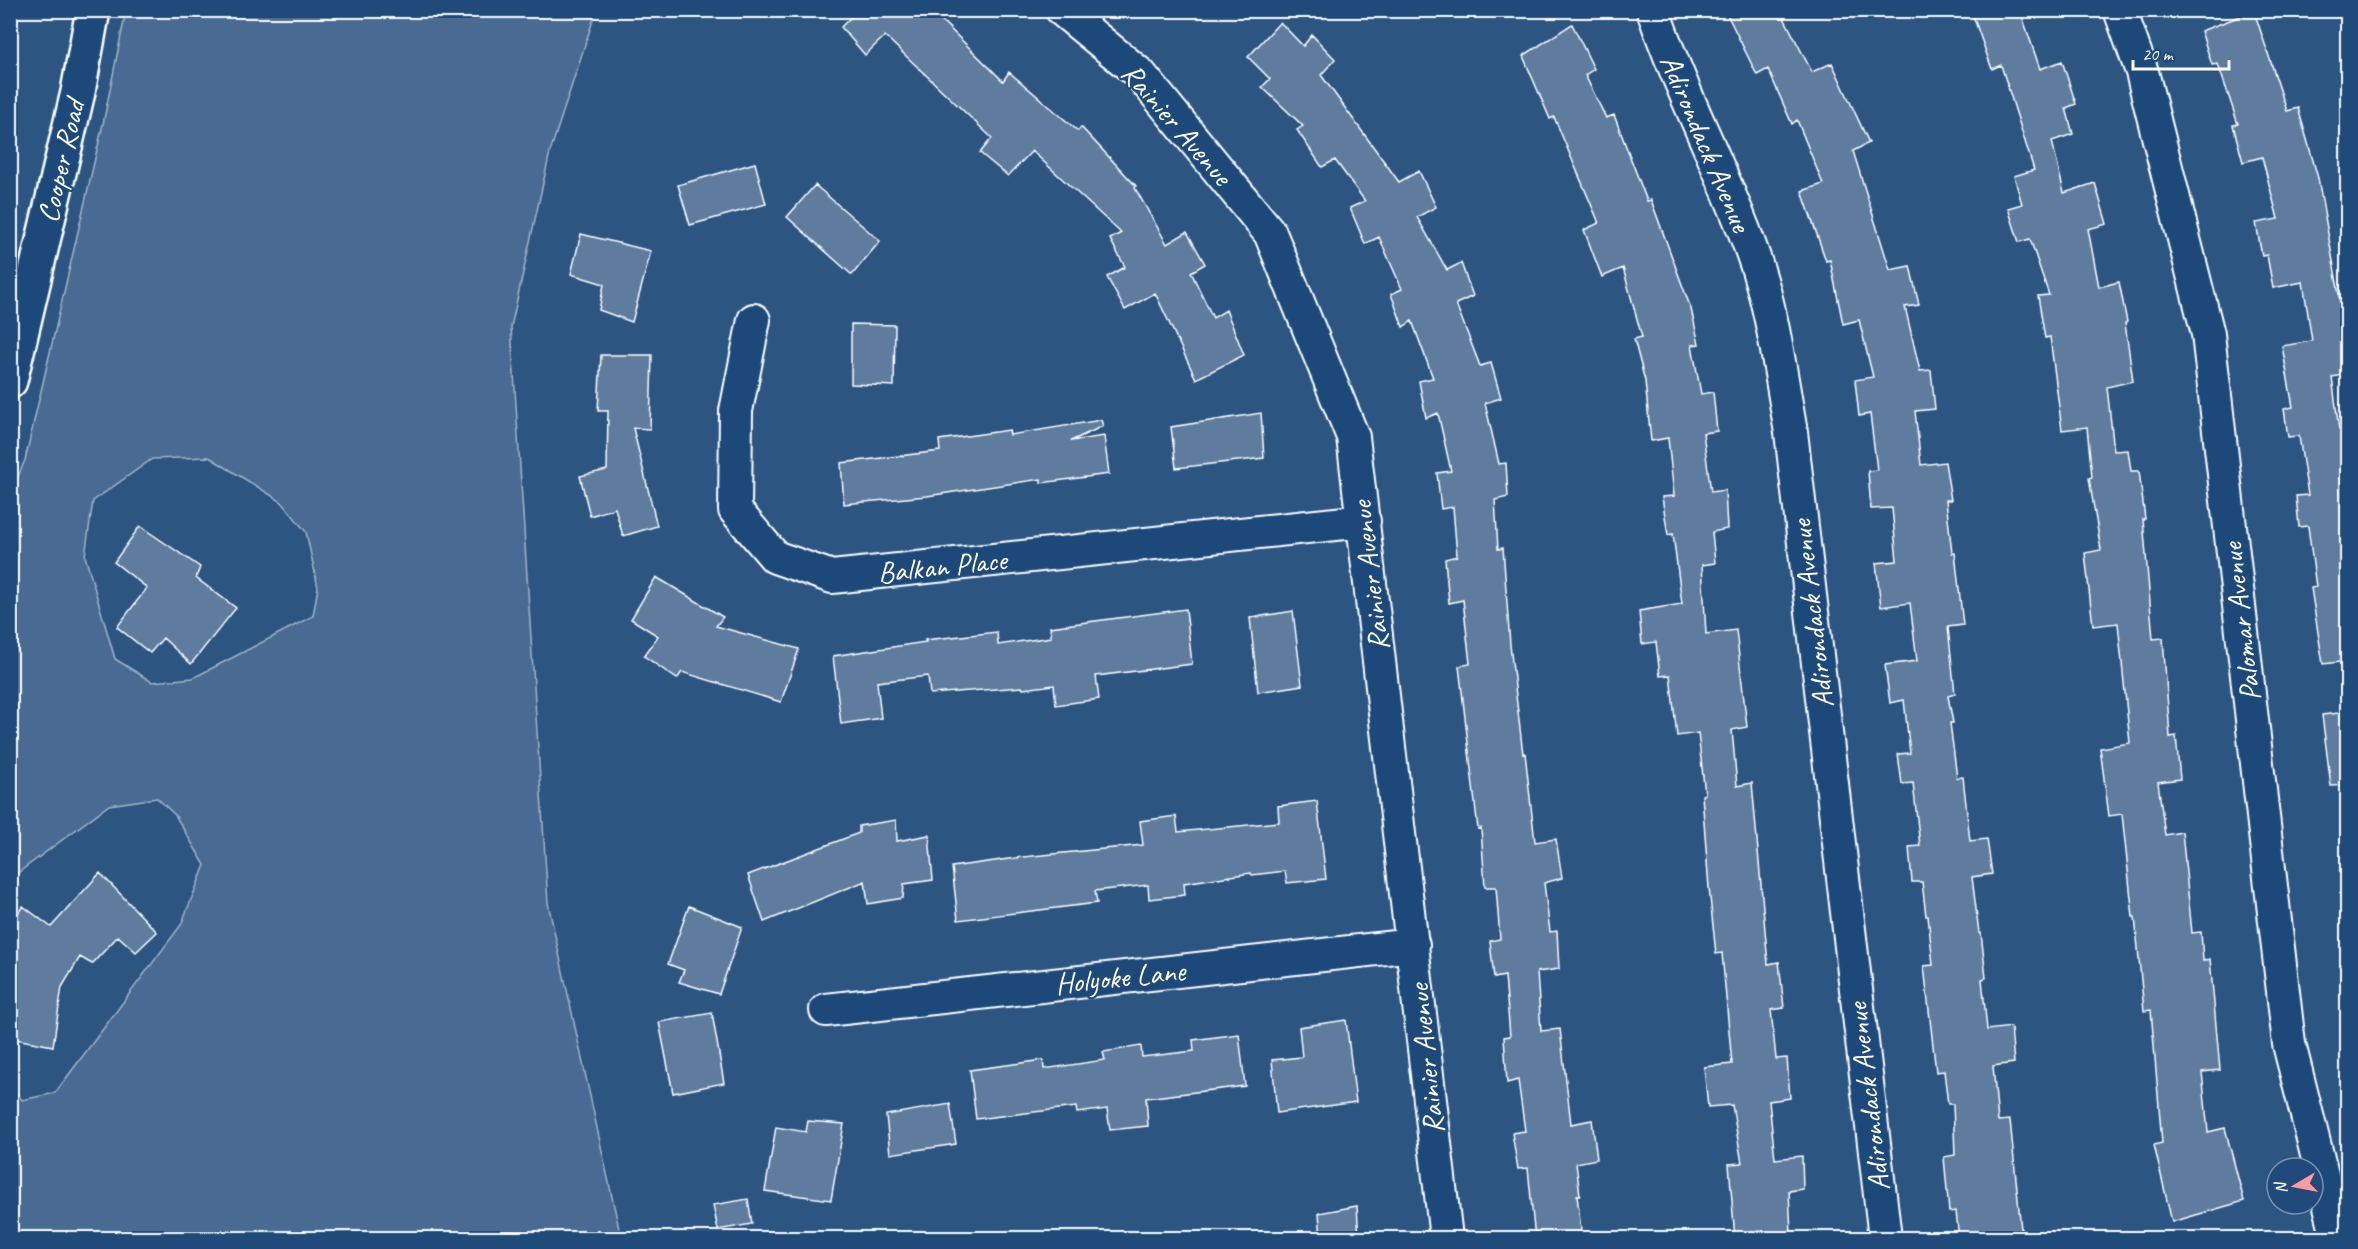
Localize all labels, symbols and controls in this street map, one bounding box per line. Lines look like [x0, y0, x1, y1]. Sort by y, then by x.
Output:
scale bar [2133, 33, 2229, 71]
text: 20 m [2142, 43, 2175, 65]
street label: Adirondack Avenue [1652, 49, 1761, 240]
street label: Rainier Avenue [1113, 55, 1242, 195]
street label: Cooper Road [28, 92, 94, 226]
street label: Rainier Avenue [1342, 497, 1398, 653]
street label: Adirondack Avenue [1781, 516, 1842, 710]
street label: Palomar Avenue [2212, 538, 2270, 703]
street label: Balkan Place [876, 540, 1011, 592]
street label: Holyoke Lane [1053, 951, 1189, 1003]
street label: Rainier Avenue [1399, 980, 1453, 1136]
street label: Adirondack Avenue [1837, 999, 1898, 1193]
north arrow [2265, 1156, 2325, 1216]
text: N [2270, 1179, 2292, 1195]

